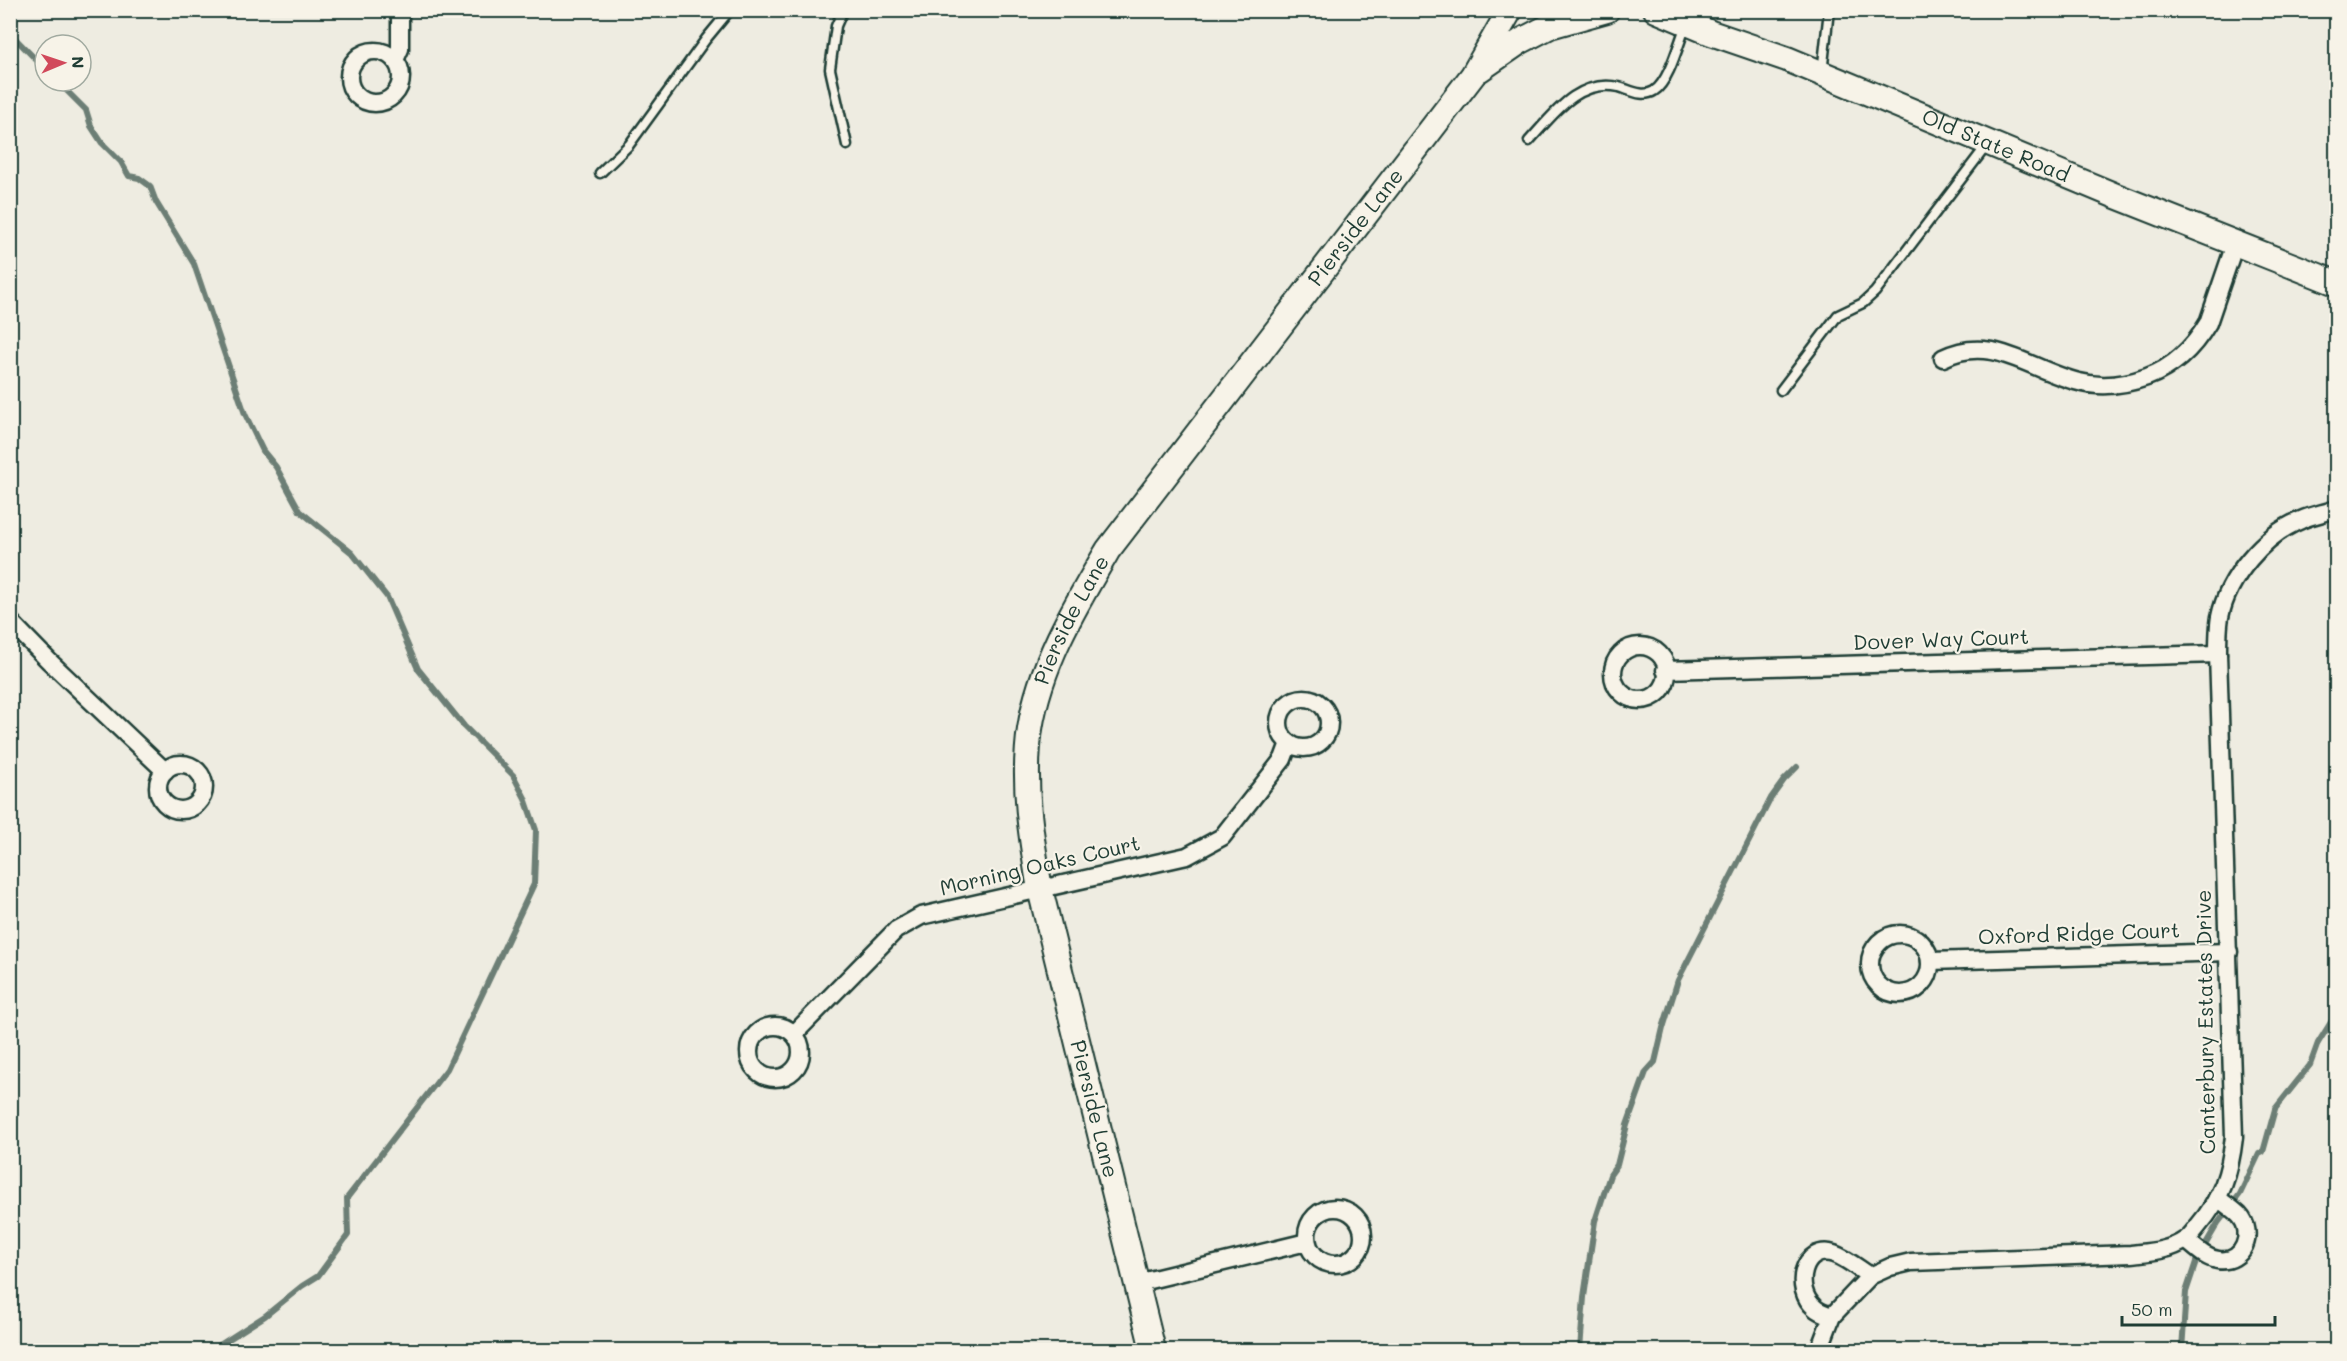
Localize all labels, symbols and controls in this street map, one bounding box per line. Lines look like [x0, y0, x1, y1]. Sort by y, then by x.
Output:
north arrow [33, 33, 93, 93]
text: N [68, 56, 89, 69]
street label: Old State Road [1918, 102, 2074, 187]
street label: Pierside Lane [1301, 162, 1408, 291]
street label: Pierside Lane [1027, 550, 1114, 688]
street label: Dover Way Court [1852, 622, 2029, 655]
street label: Morning Oaks Court [937, 828, 1142, 901]
street label: Canterbury Estates Drive [2189, 889, 2220, 1155]
street label: Oxford Ridge Court [1977, 915, 2181, 950]
street label: Pierside Lane [1065, 1037, 1126, 1180]
scale bar [2122, 1289, 2275, 1327]
text: 50 m [2131, 1297, 2173, 1321]

